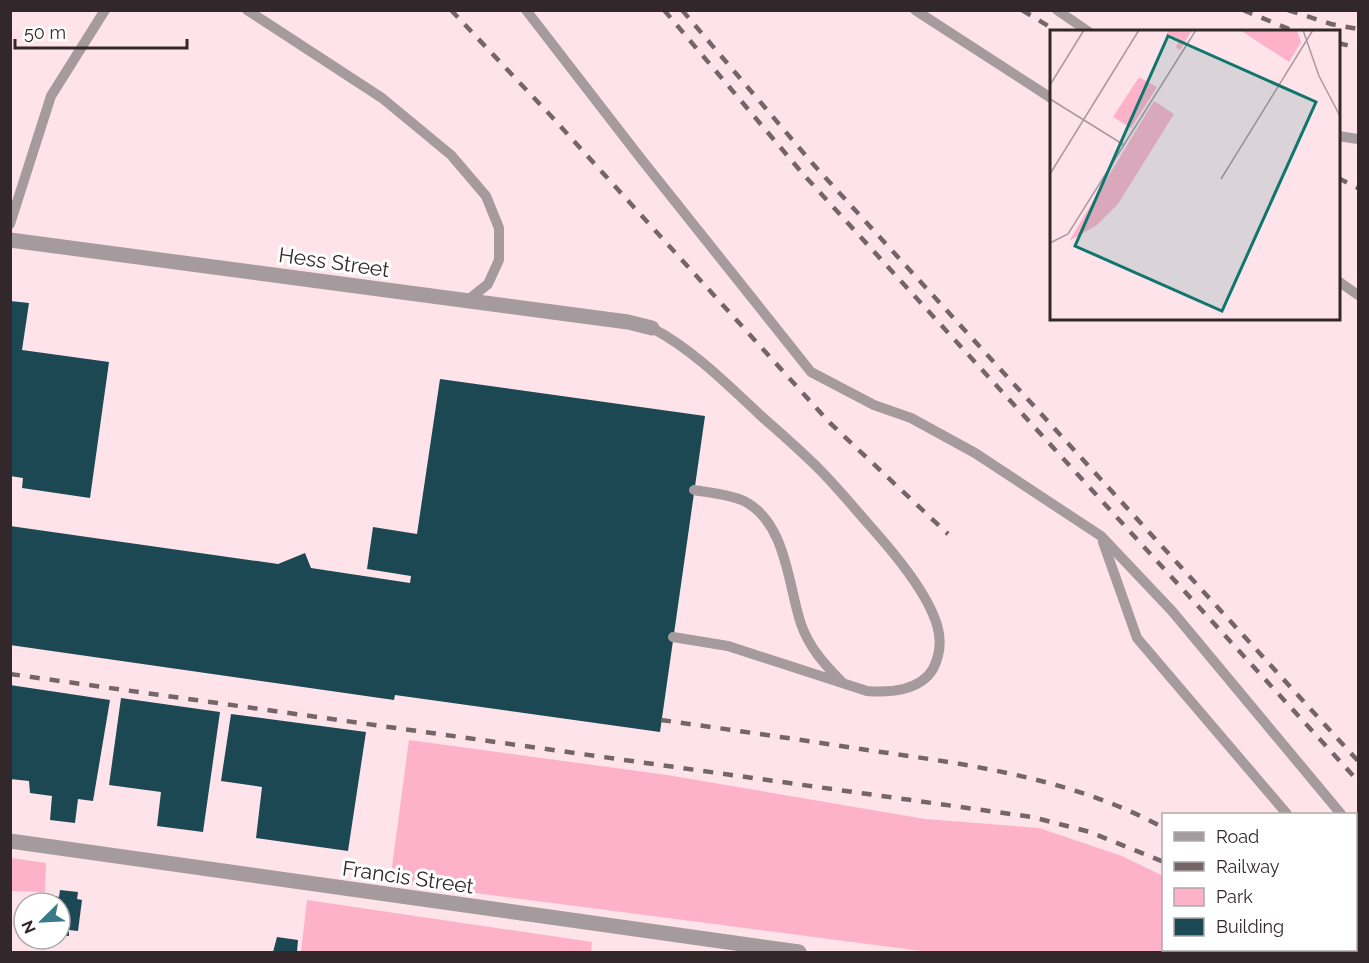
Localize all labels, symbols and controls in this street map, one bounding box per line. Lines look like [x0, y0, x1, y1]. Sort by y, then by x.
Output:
scale bar [15, 12, 188, 50]
text: 50 m [24, 22, 66, 43]
inset map [1050, 30, 1339, 320]
street label: Hess Street [277, 242, 391, 282]
legend [1162, 813, 1357, 951]
text: Road [1216, 826, 1259, 847]
street label: Francis Street [341, 855, 475, 899]
text: Railway [1216, 856, 1280, 877]
text: Park [1216, 886, 1253, 907]
north arrow [12, 891, 72, 951]
text: Building [1216, 916, 1284, 937]
text: N [18, 917, 40, 936]

